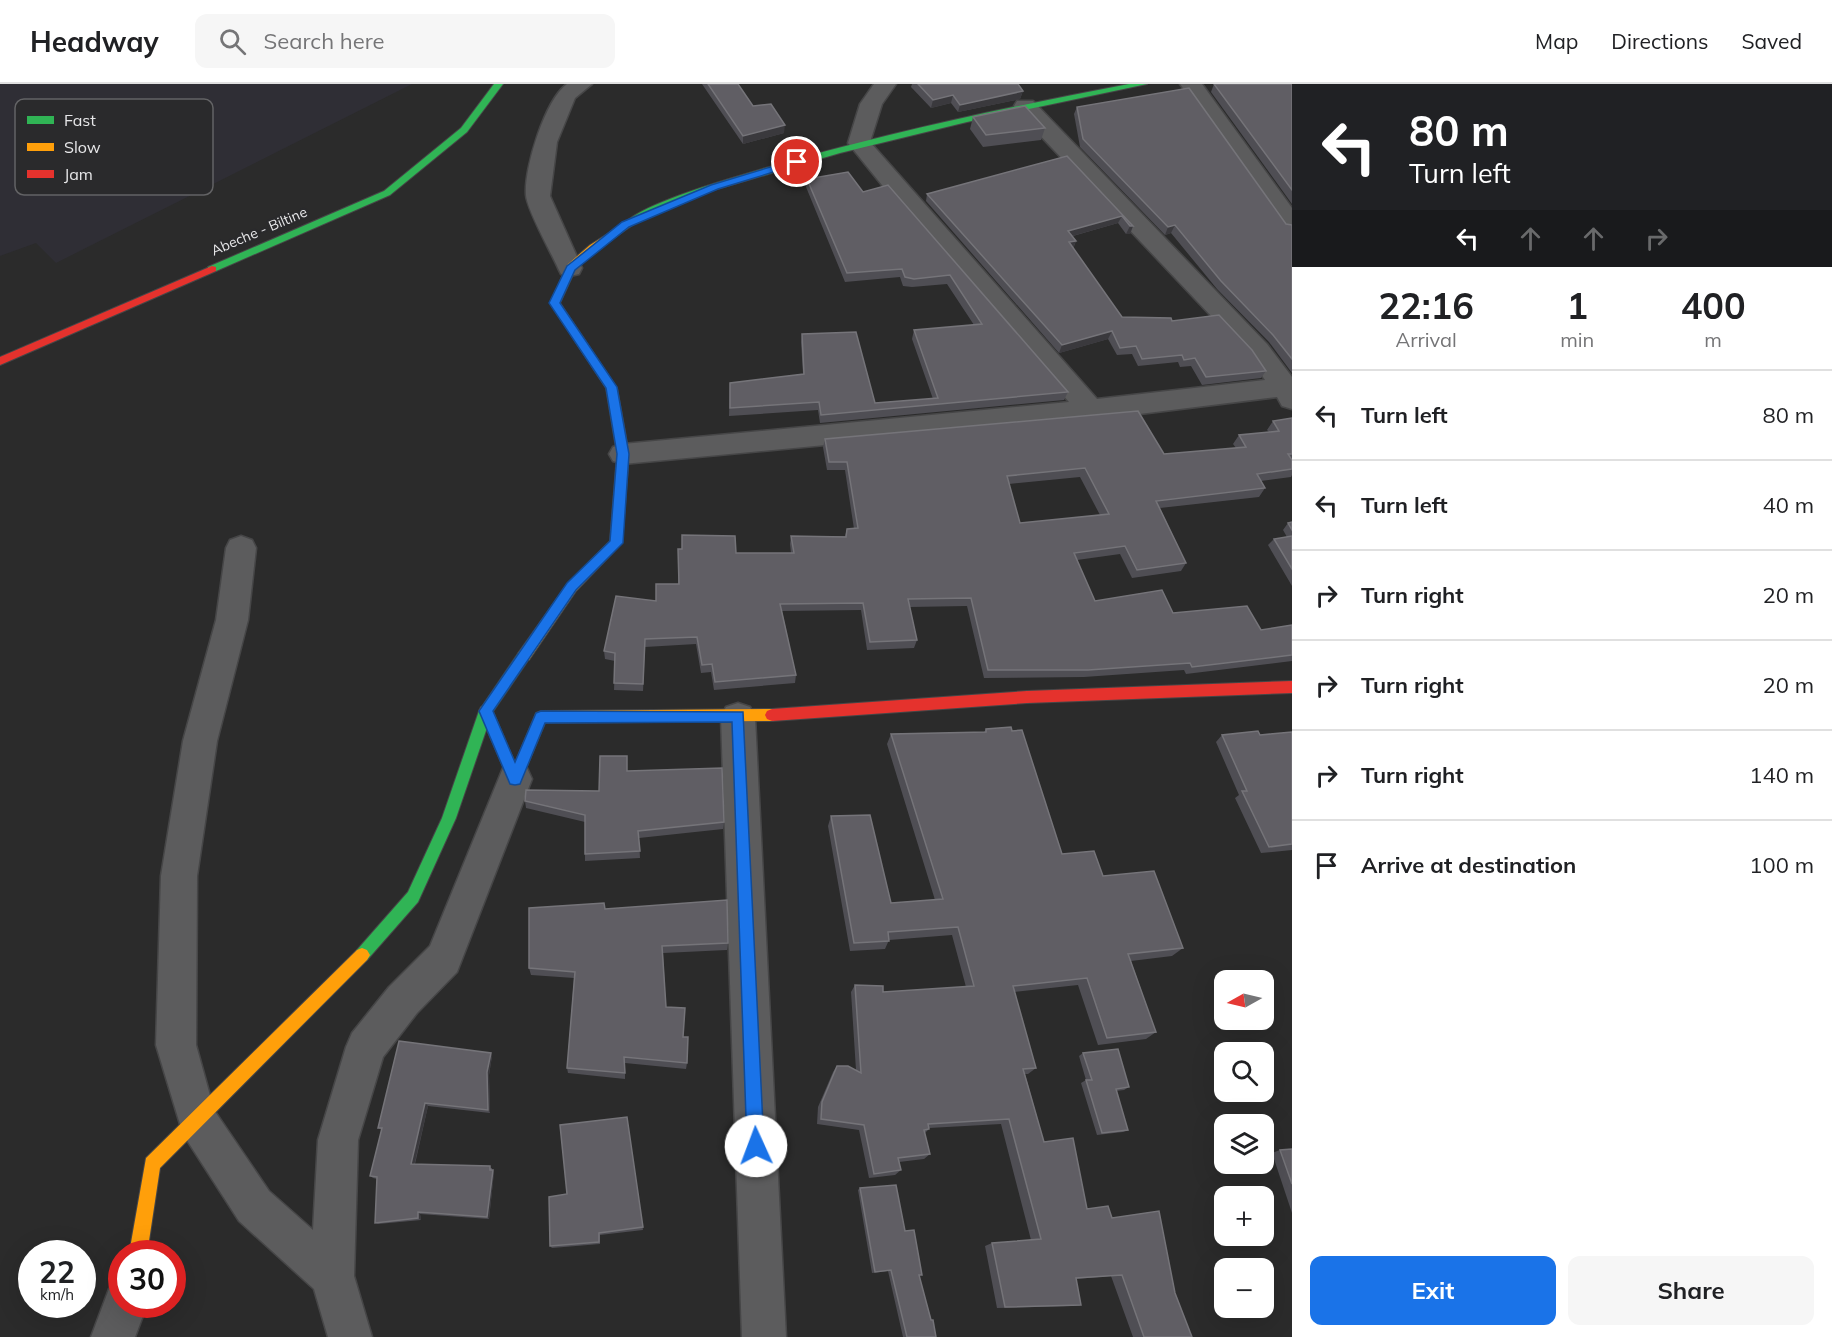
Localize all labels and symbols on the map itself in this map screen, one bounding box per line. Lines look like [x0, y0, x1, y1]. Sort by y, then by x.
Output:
legend [15, 99, 213, 195]
text: Fast [64, 110, 96, 130]
pin [771, 136, 822, 187]
text: Slow [64, 137, 101, 157]
text: Jam [64, 164, 93, 184]
street label: Abeche - Biltine [208, 203, 310, 259]
north arrow [1214, 970, 1274, 1030]
position arrow [724, 1114, 788, 1178]
speed limit sign: 30 [108, 1240, 186, 1318]

